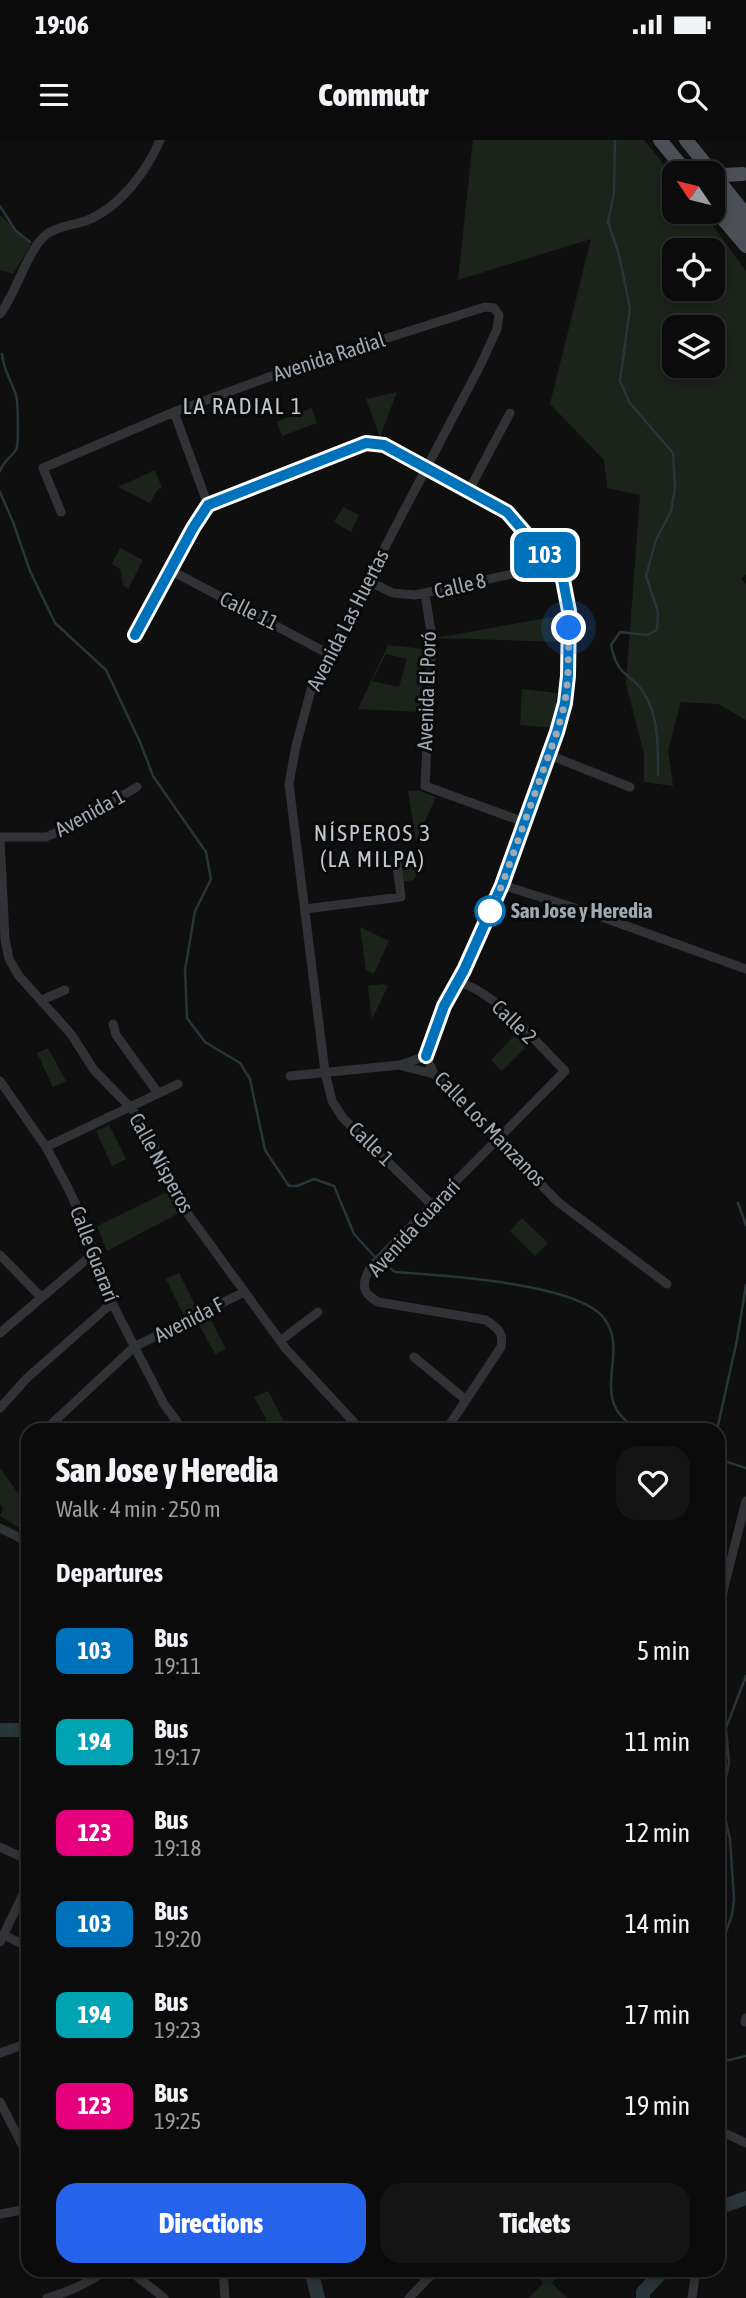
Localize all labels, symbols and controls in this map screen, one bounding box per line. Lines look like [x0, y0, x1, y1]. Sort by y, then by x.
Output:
text: 19:06 [35, 10, 89, 40]
icon: menu [35, 76, 73, 114]
text: Commutr [318, 76, 428, 113]
icon: search [673, 76, 711, 114]
north arrow [662, 161, 724, 224]
map controls [662, 161, 725, 378]
button: locate [662, 238, 725, 301]
button: layers [662, 315, 725, 378]
street label: Avenida Radial [270, 327, 388, 385]
district label: LA RADIAL 1 [183, 393, 303, 419]
line badge: 103 [505, 532, 585, 578]
text: 103 [528, 541, 562, 568]
street label: Avenida Las Huertas [301, 545, 393, 694]
street label: Calle 8 [432, 567, 488, 603]
street label: Calle 11 [216, 586, 283, 635]
your location [551, 610, 586, 645]
street label: Avenida El Poró [412, 631, 440, 751]
street label: Avenida 1 [51, 783, 128, 841]
district label: NÍSPEROS 3 (LA MILPA) [314, 820, 432, 872]
marker: San Jose y Heredia [475, 896, 505, 926]
place label: San Jose y Heredia [511, 898, 653, 922]
street label: Calle 2 [488, 994, 542, 1048]
street label: Calle Los Manzanos [430, 1066, 551, 1190]
street label: Calle Nísperos [125, 1109, 199, 1217]
street label: Calle 1 [345, 1116, 399, 1170]
street label: Avenida Guararí [362, 1174, 464, 1281]
street label: Calle Guararí [66, 1203, 124, 1305]
street label: Avenida F [150, 1291, 228, 1347]
button: heart [616, 1446, 690, 1520]
text: San Jose y Heredia [56, 1451, 278, 1489]
text: Walk · 4 min · 250 m [56, 1496, 220, 1522]
text: Departures [56, 1558, 163, 1588]
text: Bus [154, 1623, 188, 1653]
text: 5 min [637, 1636, 690, 1666]
text: 103 [78, 1637, 111, 1664]
text: 19:11 [154, 1653, 201, 1679]
text: Bus [154, 1714, 188, 1744]
text: 11 min [625, 1727, 690, 1757]
text: 194 [78, 1728, 111, 1755]
text: 19:17 [154, 1744, 201, 1770]
text: Bus [154, 1805, 188, 1835]
text: 12 min [625, 1818, 690, 1848]
text: 123 [78, 1819, 111, 1846]
text: 19:18 [154, 1835, 201, 1861]
text: Bus [154, 1896, 188, 1926]
text: 14 min [625, 1909, 690, 1939]
text: 103 [78, 1910, 111, 1937]
text: 19:20 [154, 1926, 201, 1952]
text: Bus [154, 1987, 188, 2017]
text: 17 min [625, 2000, 690, 2030]
text: 194 [78, 2001, 111, 2028]
text: 19:23 [154, 2017, 201, 2043]
text: Bus [154, 2078, 188, 2108]
text: 19 min [625, 2091, 690, 2121]
text: 123 [78, 2092, 111, 2119]
text: 19:25 [154, 2108, 201, 2134]
button: Directions [56, 2183, 366, 2263]
button: Tickets [380, 2183, 690, 2263]

